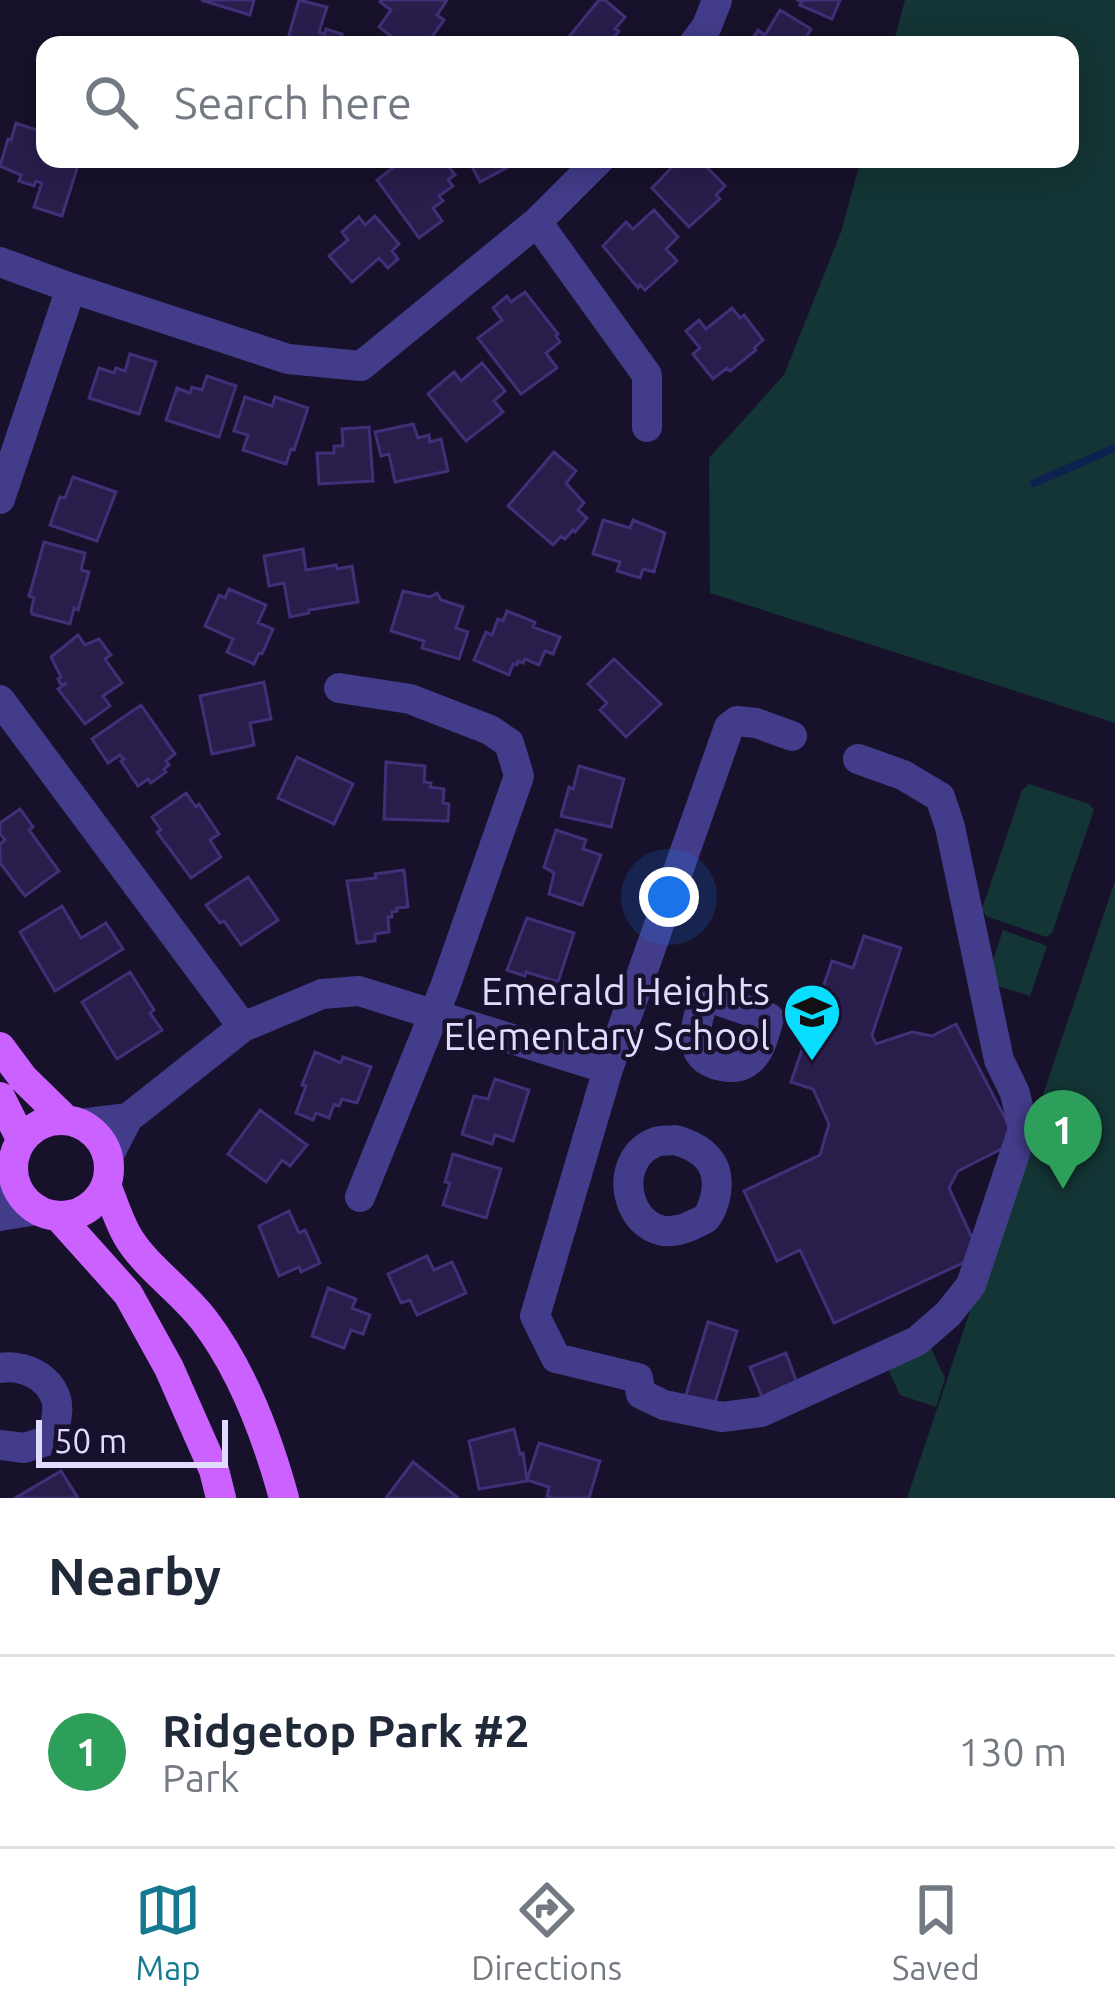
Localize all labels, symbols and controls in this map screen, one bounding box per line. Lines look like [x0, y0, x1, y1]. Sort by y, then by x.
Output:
search box [36, 36, 1079, 168]
icon: search [78, 69, 144, 135]
text: Search here [174, 77, 412, 128]
your location [639, 867, 699, 927]
place label: Emerald Heights Elementary School [444, 969, 770, 1057]
school or university icon: Emerald Heights Elementary School [781, 981, 843, 1063]
pin: 1 [1024, 1090, 1102, 1189]
scale bar [36, 1414, 228, 1467]
text: 50 m [54, 1422, 127, 1459]
text: Nearby [48, 1547, 221, 1605]
text: Ridgetop Park #2 [162, 1705, 530, 1756]
text: 1 [76, 1730, 98, 1773]
text: 130 m [958, 1730, 1067, 1773]
text: Park [162, 1756, 240, 1799]
tab: Map [135, 1877, 201, 1986]
tab: Directions [471, 1877, 622, 1986]
tab: Saved [892, 1877, 980, 1986]

